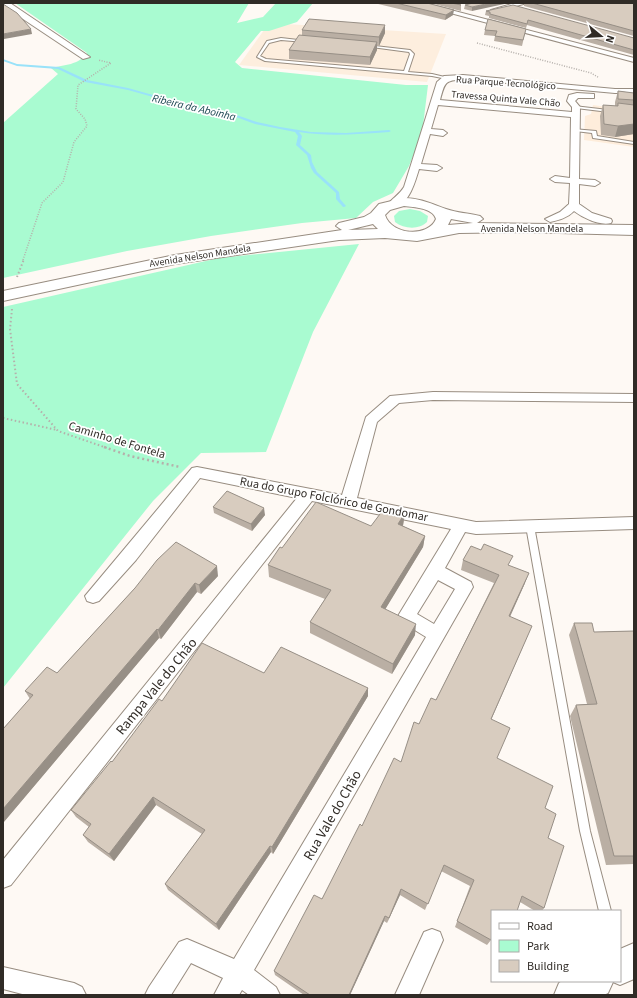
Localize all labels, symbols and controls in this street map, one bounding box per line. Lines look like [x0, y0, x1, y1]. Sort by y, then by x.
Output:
north arrow [581, 16, 621, 56]
text: N [602, 33, 618, 45]
street label: Rua Parque Tecnológico [456, 73, 556, 93]
street label: Travessa Quinta Vale Chão [451, 87, 561, 111]
water label: Ribeira da Aboinha [151, 91, 237, 124]
street label: Avenida Nelson Mandela [481, 222, 583, 236]
street label: Avenida Nelson Mandela [148, 241, 252, 271]
street label: Caminho de Fontela [66, 418, 167, 463]
street label: Rua do Grupo Folclórico de Gondomar [238, 473, 430, 526]
street label: Rampa Vale do Chão [111, 634, 202, 739]
street label: Rua Vale do Chão [299, 767, 367, 864]
legend [491, 910, 621, 982]
text: Road [527, 918, 553, 935]
text: Park [527, 938, 549, 955]
text: Building [527, 958, 569, 975]

